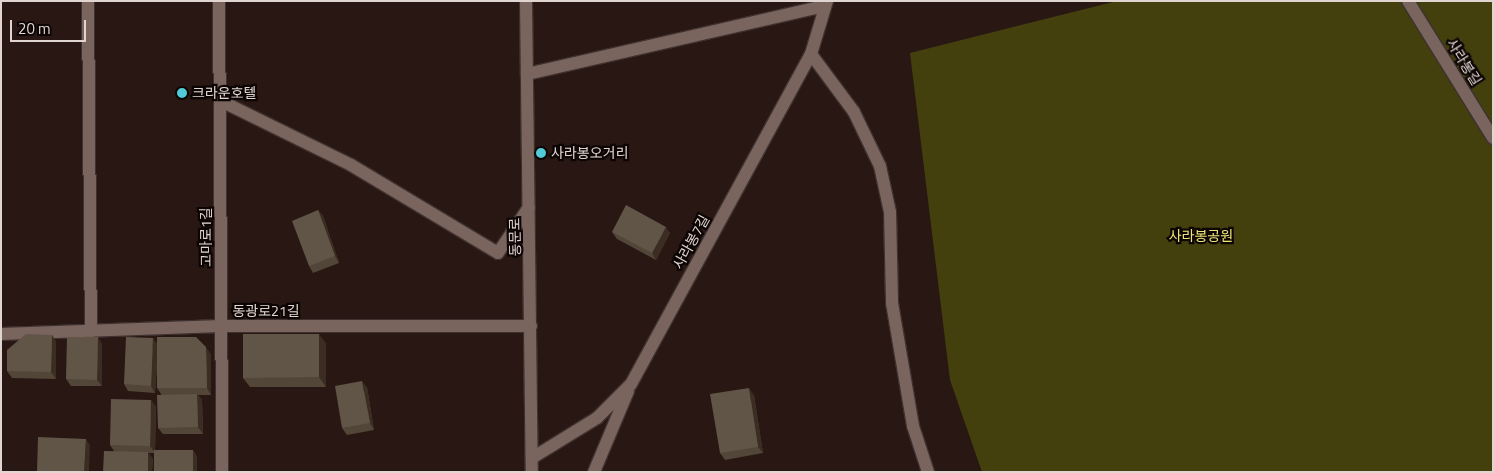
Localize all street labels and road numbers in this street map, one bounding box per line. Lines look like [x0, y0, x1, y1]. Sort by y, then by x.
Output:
street label: 사라봉길 [1443, 36, 1485, 88]
street label: 고마로1길 [198, 207, 214, 267]
street label: 사라봉7길 [669, 212, 713, 272]
street label: 동문로 [506, 218, 524, 256]
street label: 동광로21길 [232, 303, 300, 319]

